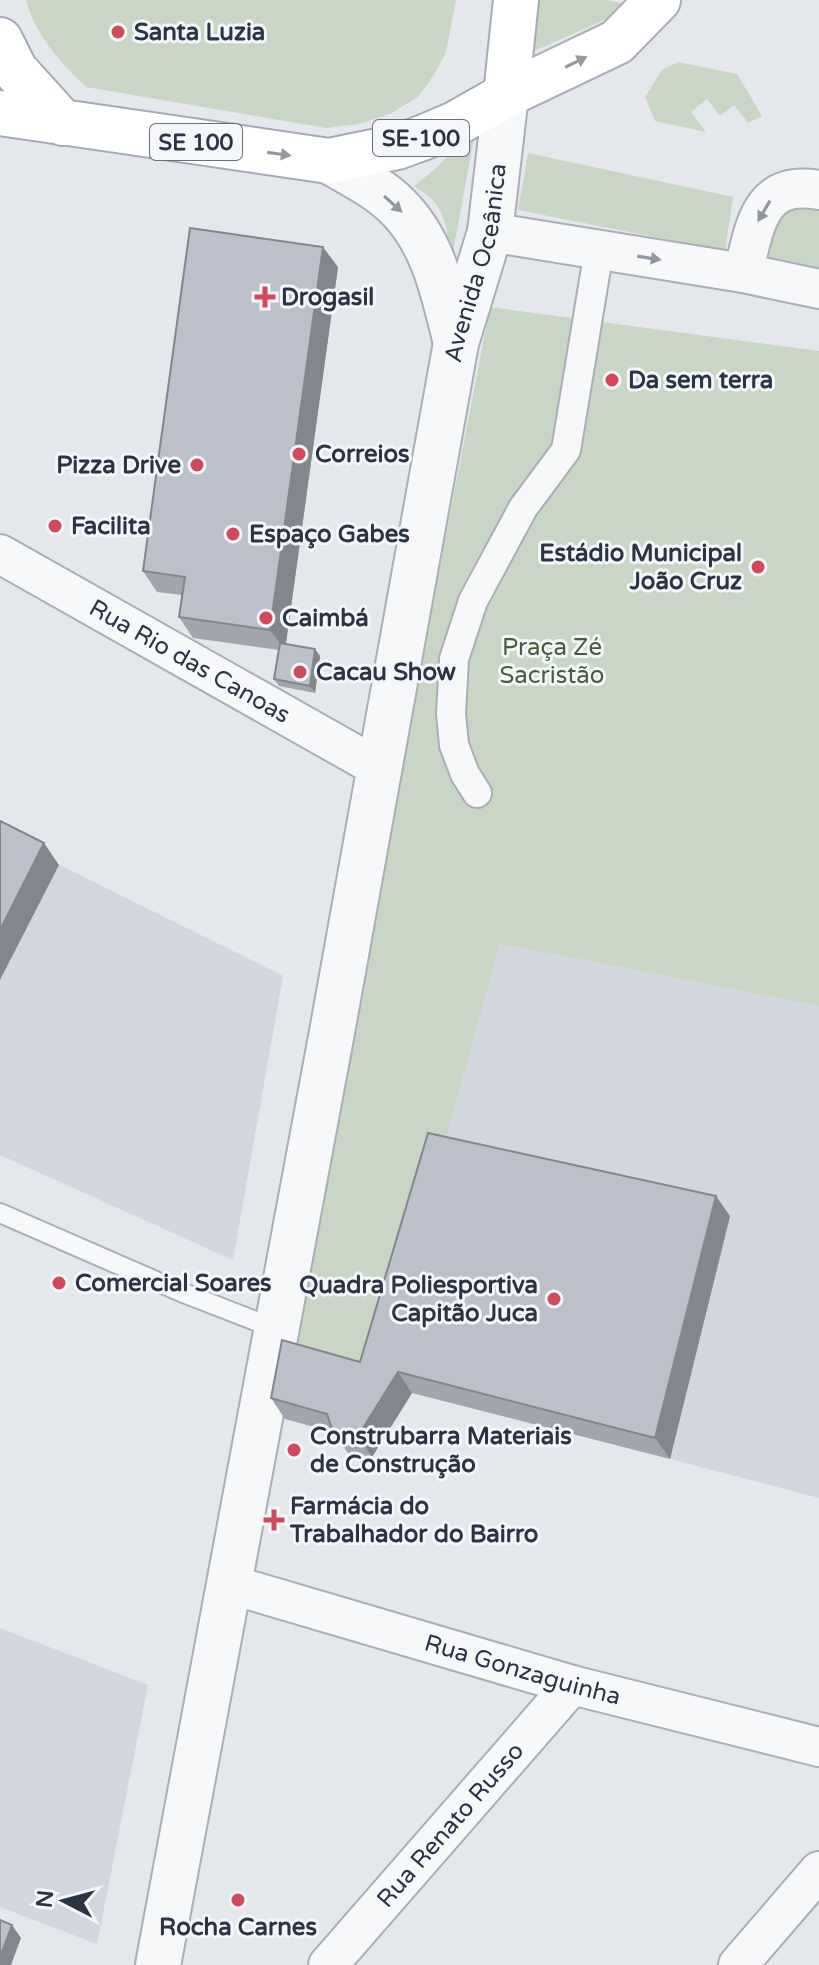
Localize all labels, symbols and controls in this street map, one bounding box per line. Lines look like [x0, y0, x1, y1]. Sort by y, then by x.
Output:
place label: Santa Luzia [134, 18, 265, 47]
marker: Santa Luzia [109, 23, 127, 41]
one-way arrow [565, 55, 588, 69]
road number: SE-100 [373, 120, 469, 156]
road number: SE 100 [150, 124, 242, 160]
one-way arrow [267, 148, 292, 161]
street label: Avenida Oceânica [439, 162, 513, 365]
one-way arrow [383, 195, 402, 213]
one-way arrow [757, 200, 771, 222]
one-way arrow [637, 252, 662, 265]
place label: Drogasil [281, 283, 374, 312]
marker: Drogasil [256, 288, 274, 306]
place label: Da sem terra [628, 366, 773, 395]
marker: Da sem terra [603, 371, 621, 389]
place label: Correios [315, 440, 410, 469]
marker: Correios [290, 445, 308, 463]
place label: Pizza Drive [56, 451, 181, 480]
marker: Pizza Drive [188, 456, 206, 474]
place label: Facilita [71, 512, 151, 541]
marker: Facilita [46, 517, 64, 535]
place label: Espaço Gabes [249, 520, 410, 549]
marker: Espaço Gabes [224, 525, 242, 543]
place label: Estádio Municipal João Cruz [539, 539, 742, 596]
marker: Estádio Municipal João Cruz [749, 558, 767, 576]
street label: Rua Rio das Canoas [84, 593, 295, 730]
place label: Caimbá [282, 604, 369, 633]
marker: Caimbá [257, 609, 275, 627]
park label: Praça Zé Sacristão [500, 633, 604, 690]
place label: Cacau Show [316, 658, 456, 687]
marker: Cacau Show [291, 663, 309, 681]
place label: Comercial Soares [75, 1269, 272, 1298]
place label: Quadra Poliesportiva Capitão Juca [299, 1271, 538, 1328]
marker: Comercial Soares [50, 1274, 68, 1292]
marker: Quadra Poliesportiva Capitão Juca [545, 1290, 563, 1308]
place label: Construbarra Materiais de Construção [310, 1422, 572, 1479]
marker: Construbarra Materiais de Construção [285, 1441, 303, 1459]
place label: Farmácia do Trabalhador do Bairro [289, 1492, 538, 1549]
marker: Farmácia do Trabalhador do Bairro [265, 1511, 283, 1529]
street label: Rua Gonzaguinha [421, 1628, 624, 1712]
street label: Rua Renato Russo [371, 1737, 530, 1913]
north arrow [24, 1861, 104, 1941]
text: N [31, 1889, 59, 1909]
marker: Rocha Carnes [229, 1891, 247, 1909]
place label: Rocha Carnes [159, 1913, 317, 1942]

